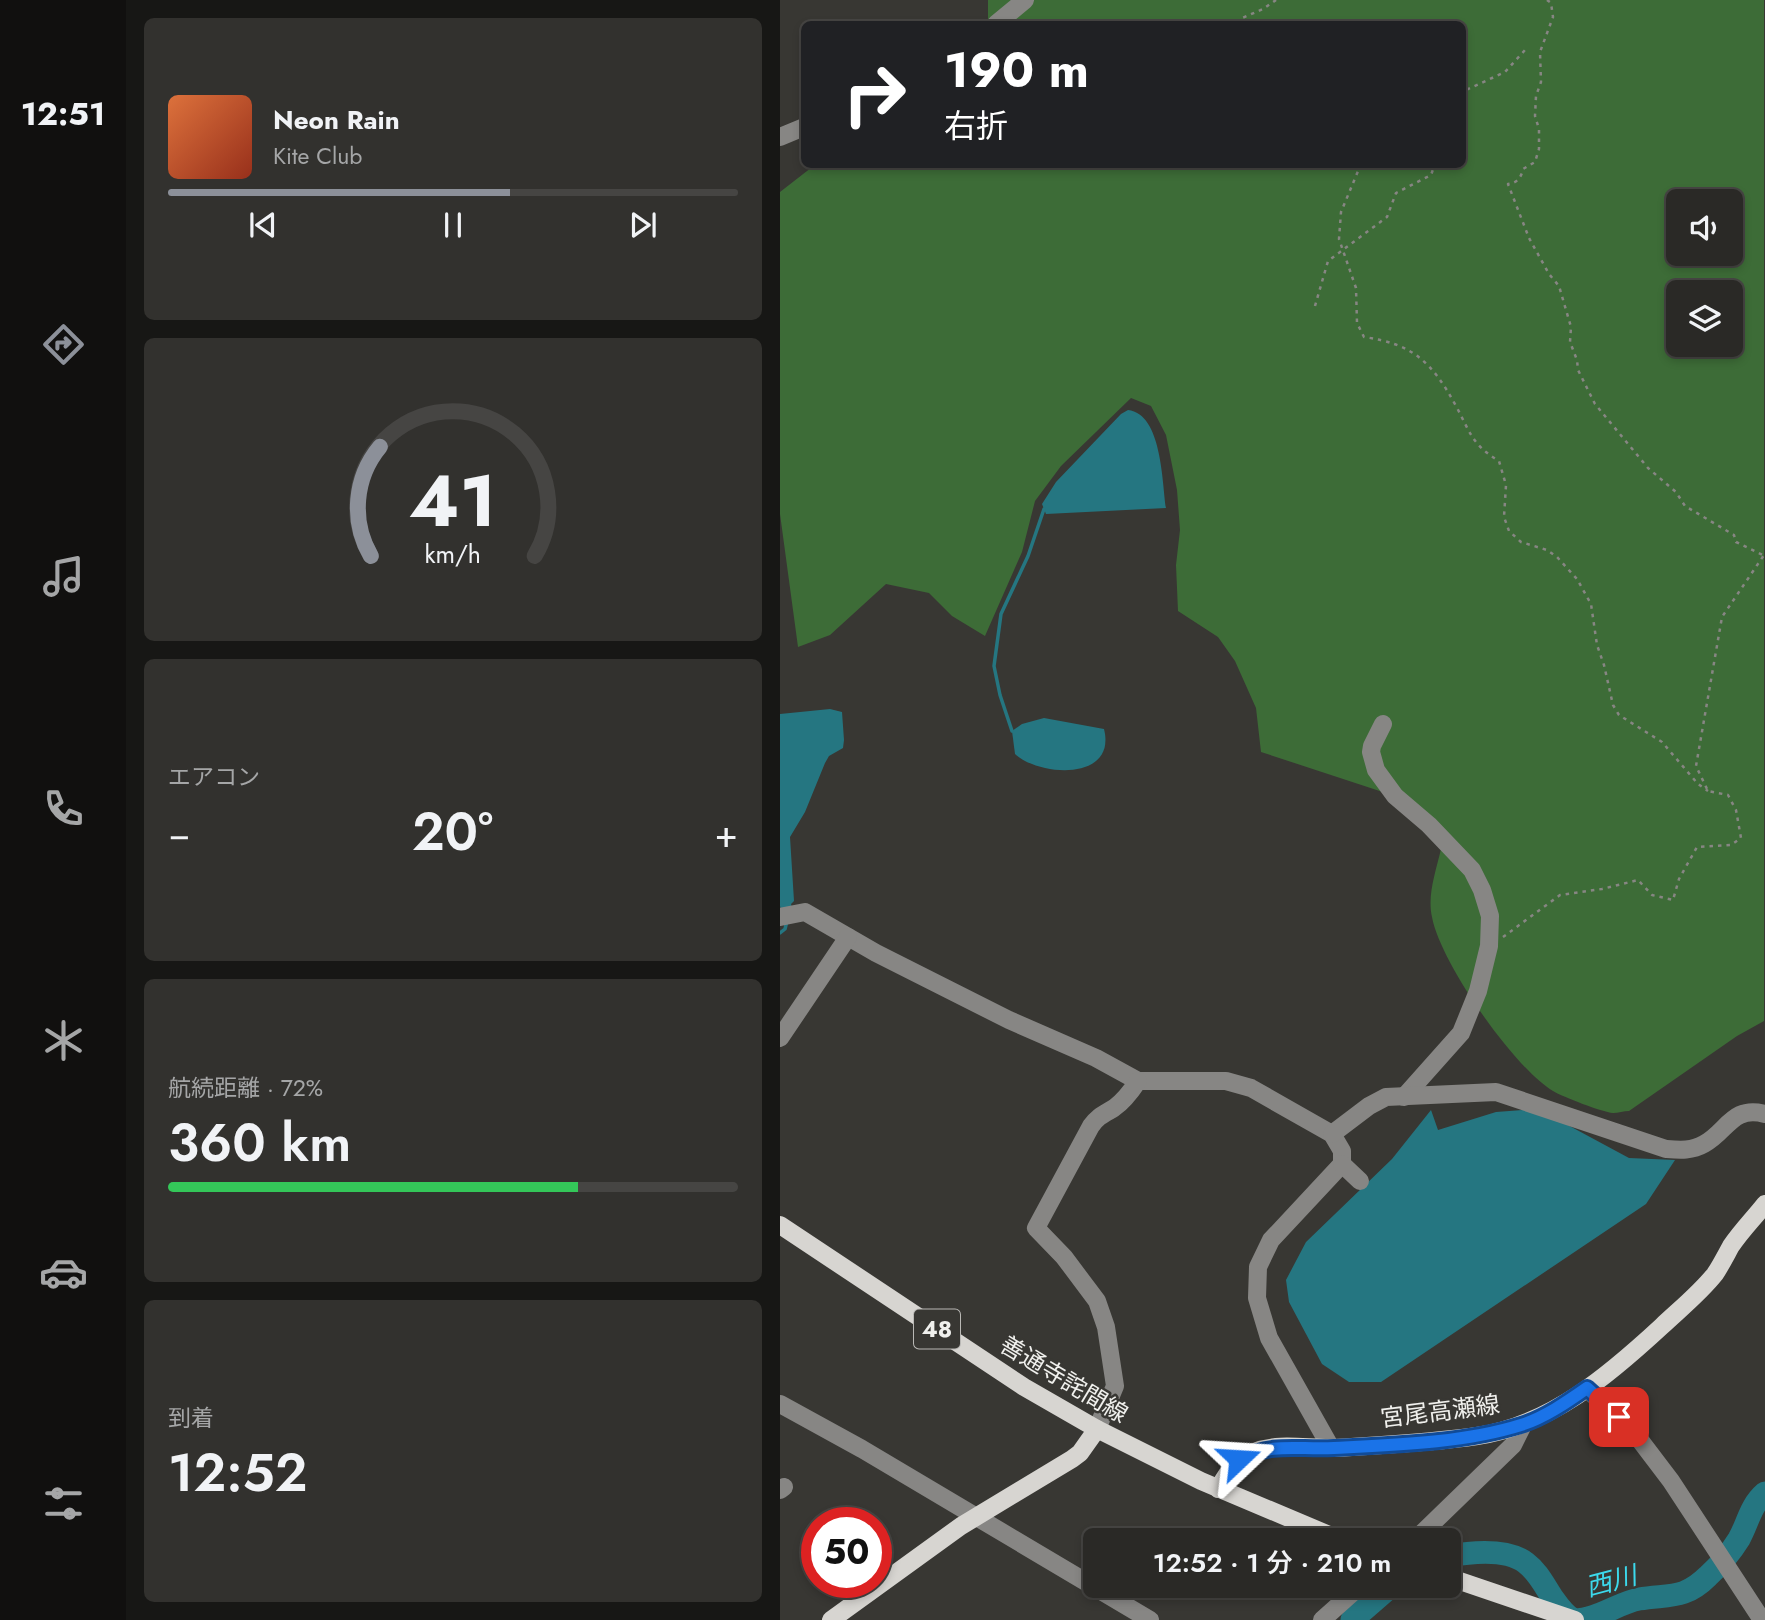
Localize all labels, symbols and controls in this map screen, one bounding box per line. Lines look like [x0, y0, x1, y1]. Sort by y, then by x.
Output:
text: 190 m [944, 35, 1089, 105]
icon: right [829, 49, 920, 140]
text: 12:51 [21, 91, 105, 137]
text: Neon Rain [273, 101, 400, 139]
text: 右折 [944, 103, 1008, 149]
text: Kite Club [273, 139, 362, 173]
map controls [1666, 189, 1743, 357]
button: sound [1666, 189, 1743, 266]
icon: previous [244, 206, 282, 244]
icon: pause [434, 206, 472, 244]
icon: next [624, 206, 662, 244]
button: layers [1666, 280, 1743, 357]
icon: directions [39, 320, 88, 369]
text: 41 [409, 448, 497, 553]
text: km/h [425, 535, 481, 571]
icon: music [39, 552, 88, 601]
text: エアコン [168, 760, 260, 794]
icon: phone [39, 784, 88, 833]
text: 20° [412, 794, 493, 870]
text: − [168, 806, 190, 861]
text: + [715, 806, 738, 861]
icon: climate [39, 1016, 88, 1065]
text: 航続距離 · 72% [168, 1071, 323, 1105]
text: 360 km [168, 1105, 351, 1181]
icon: car [39, 1248, 88, 1297]
road number: 48 [914, 1310, 960, 1348]
street label: 善通寺詫間線 [993, 1327, 1135, 1431]
street label: 宮尾高瀬線 [1378, 1386, 1502, 1436]
pin [1589, 1387, 1649, 1447]
icon: arrive [1600, 1398, 1638, 1436]
text: 到着 [168, 1401, 214, 1435]
position arrow [1202, 1422, 1276, 1496]
text: 12:52 [168, 1435, 308, 1511]
icon: filters [39, 1479, 88, 1528]
speed limit sign: 50 [801, 1507, 892, 1598]
text: 12:52 · 1 分 · 210 m [1153, 1544, 1391, 1582]
water label: 西川 [1581, 1555, 1644, 1606]

